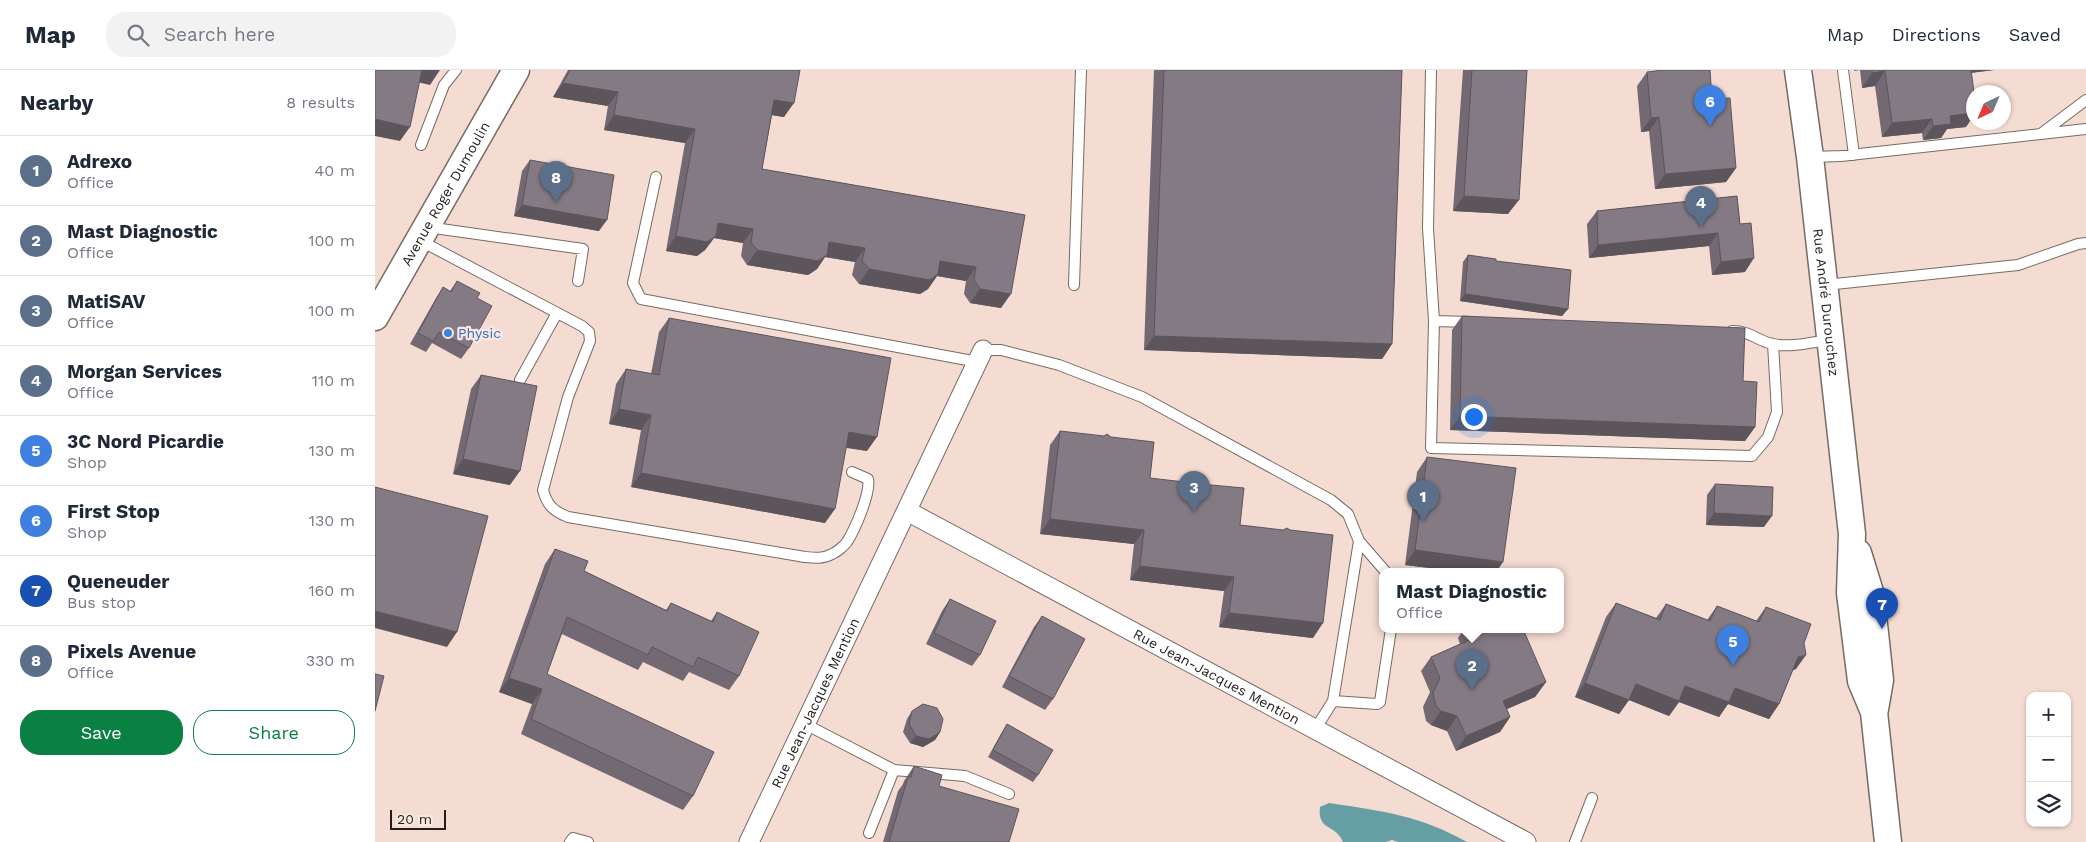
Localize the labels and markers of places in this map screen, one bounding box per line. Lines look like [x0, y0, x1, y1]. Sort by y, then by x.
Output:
pin: 6 [1694, 85, 1726, 126]
pin: 8 [540, 161, 572, 202]
pin: 4 [1685, 186, 1717, 227]
place label: Physic [458, 325, 501, 341]
marker: Physic [442, 327, 454, 339]
pin: 3 [1178, 471, 1210, 512]
pin: 1 [1407, 480, 1439, 521]
pin: 7 [1866, 588, 1898, 629]
pin: 5 [1717, 625, 1749, 666]
pin: 2 [1456, 649, 1488, 690]

